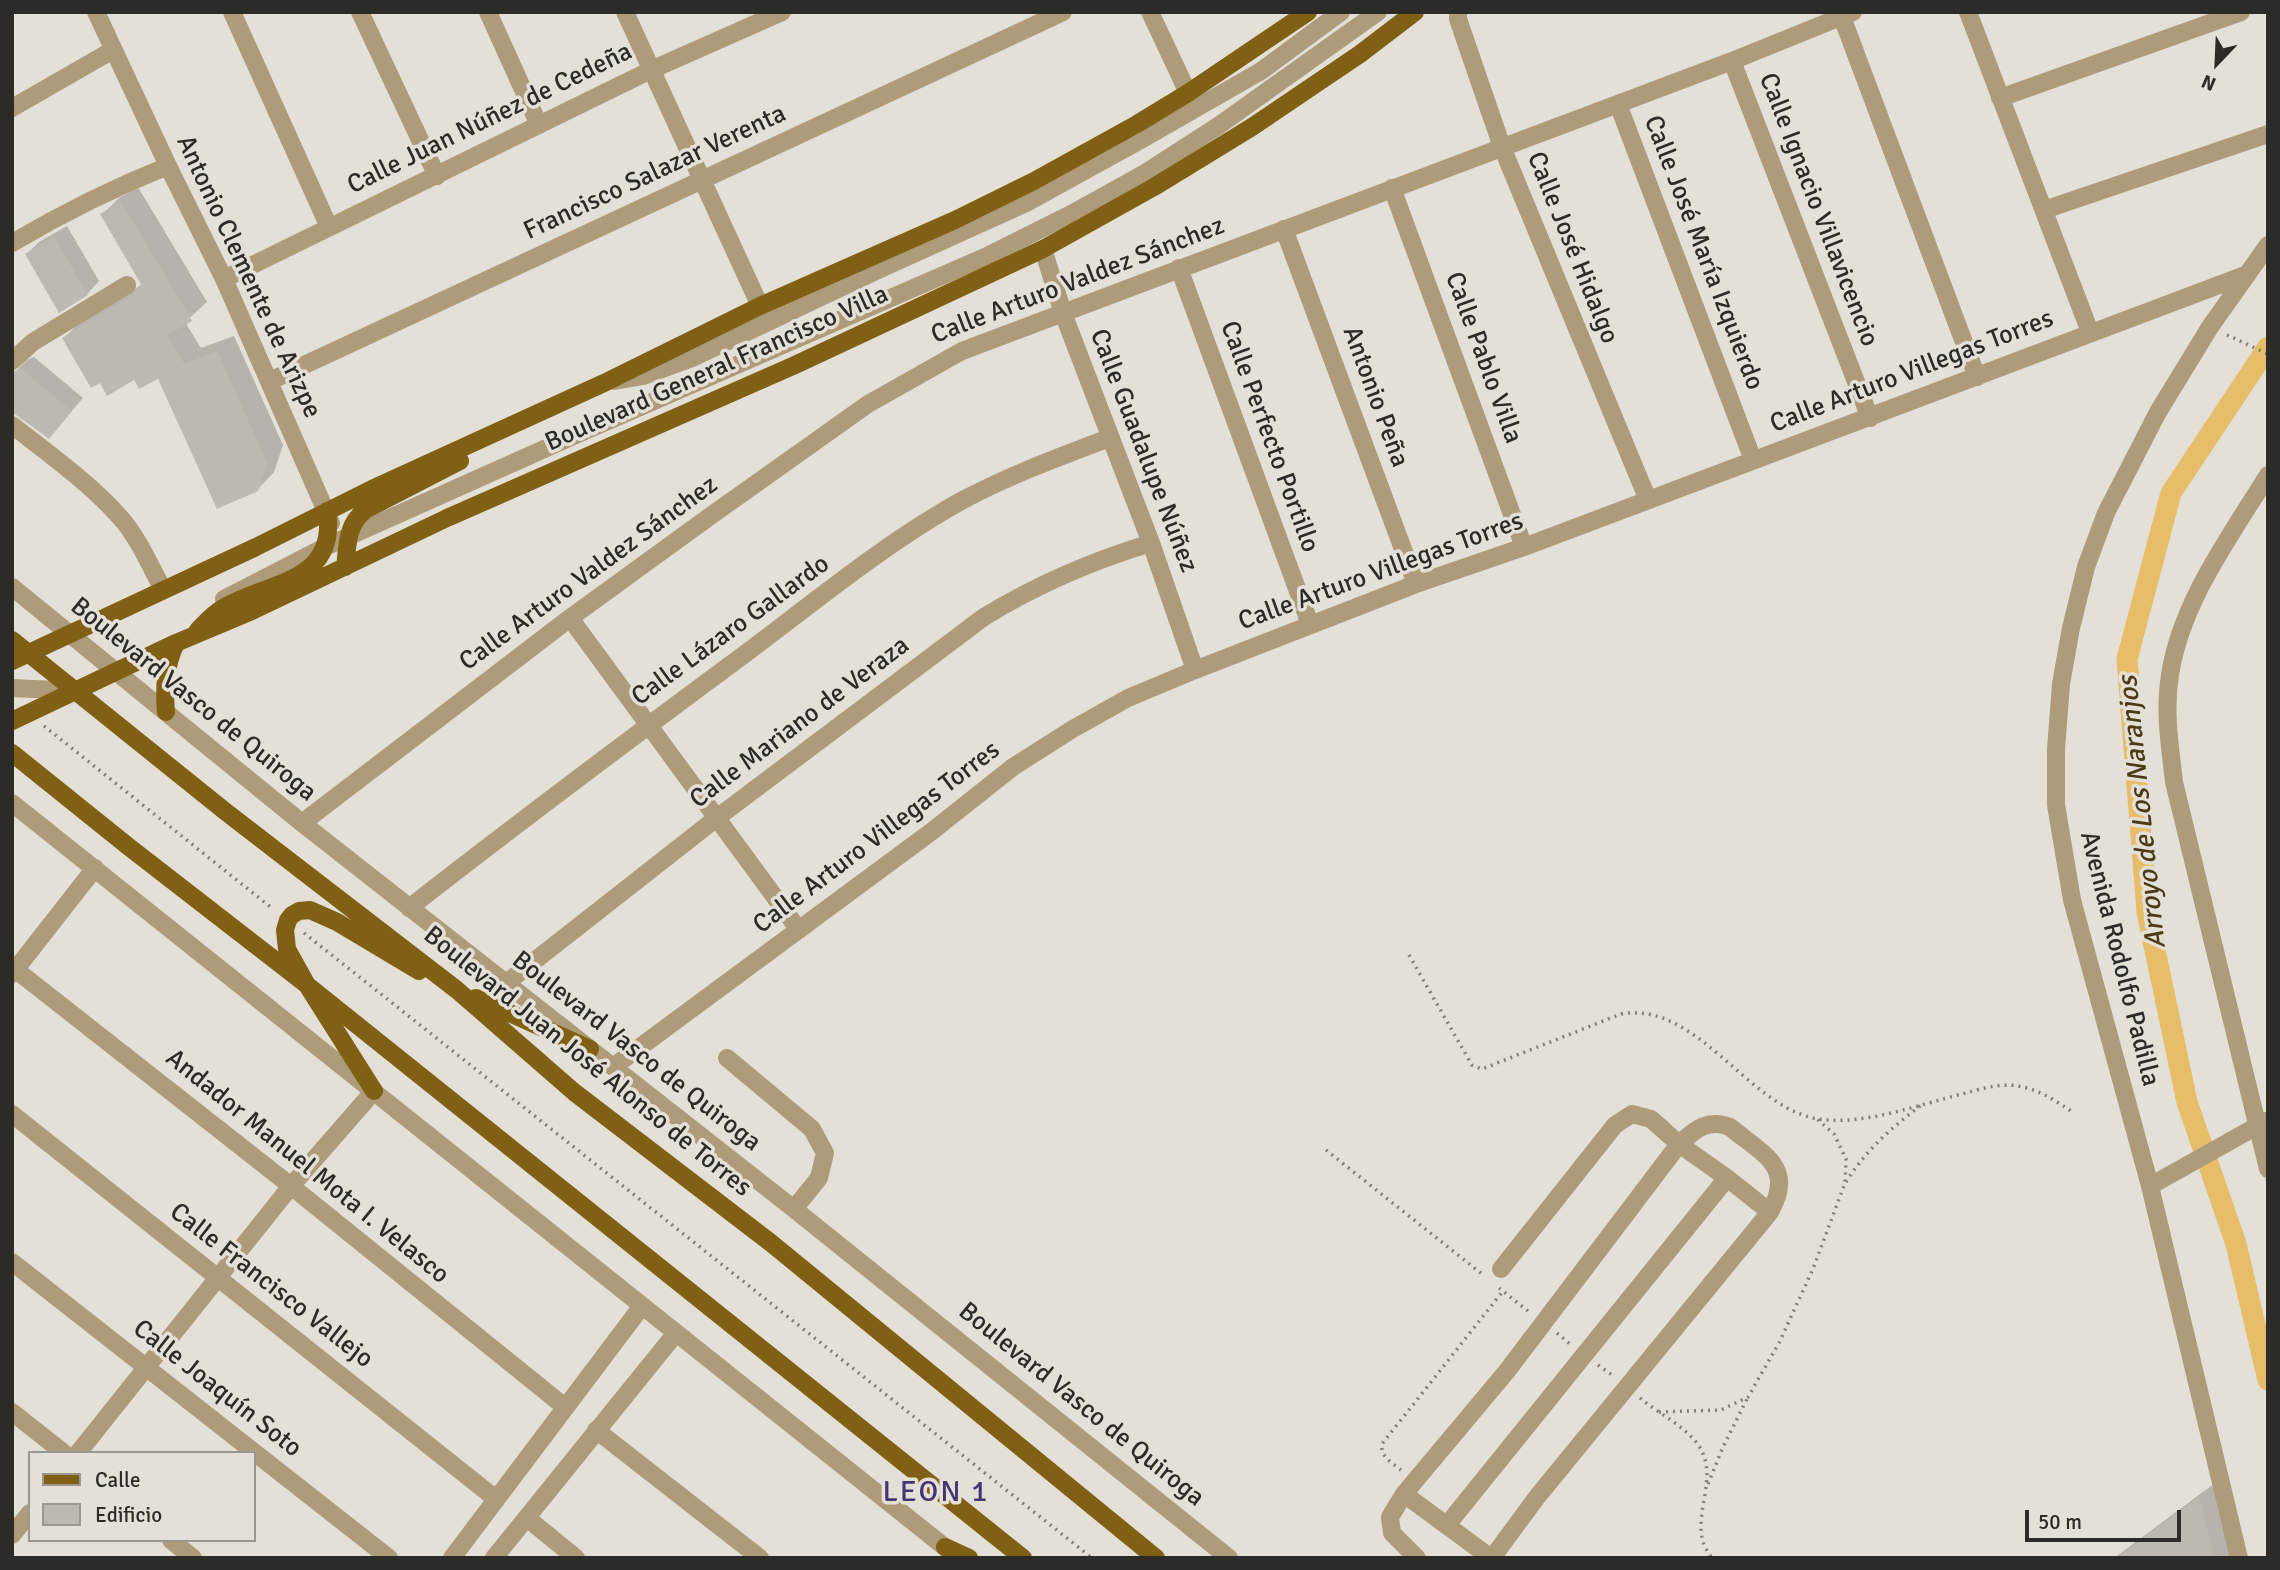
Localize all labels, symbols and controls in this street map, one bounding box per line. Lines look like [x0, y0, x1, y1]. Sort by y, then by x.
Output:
north arrow [2182, 28, 2252, 98]
street label: Calle Juan Núñez de Cedeña [343, 36, 637, 202]
street label: Calle Ignacio Villavicencio [1751, 69, 1885, 351]
text: N [2198, 69, 2220, 96]
street label: Francisco Salazar Verenta [519, 98, 791, 248]
street label: Calle José María Izquierdo [1636, 111, 1770, 395]
street label: Antonio Clemente de Arizpe [169, 131, 327, 423]
street label: Calle José Hidalgo [1519, 148, 1625, 348]
street label: Calle Arturo Valdez Sánchez [927, 211, 1229, 351]
street label: Calle Pablo Villa [1438, 268, 1528, 448]
street label: Boulevard General Francisco Villa [541, 279, 893, 459]
street label: Calle Arturo Villegas Torres [1766, 304, 2058, 440]
street label: Calle Perfecto Portillo [1213, 317, 1325, 557]
street label: Antonio Peña [1335, 322, 1415, 472]
street label: Calle Guadalupe Núñez [1082, 325, 1204, 577]
street label: Calle Arturo Valdez Sánchez [454, 470, 724, 678]
street label: Calle Arturo Villegas Torres [1234, 506, 1528, 638]
street label: Calle Lázaro Gallardo [626, 549, 836, 713]
street label: Boulevard Vasco de Quiroga [64, 591, 322, 809]
street label: Calle Mariano de Veraza [684, 630, 916, 816]
water label: Arroyo de Los Naranjos [2112, 674, 2174, 950]
street label: Calle Arturo Villegas Torres [748, 735, 1006, 941]
street label: Avenida Rodolfo Padilla [2072, 828, 2166, 1090]
street label: Boulevard Juan José Alonso de Torres [417, 920, 757, 1204]
street label: Boulevard Vasco de Quiroga [505, 945, 767, 1159]
street label: Andador Manuel Mota I. Velasco [159, 1043, 455, 1291]
street label: Calle Francisco Vallejo [163, 1197, 379, 1375]
street label: Boulevard Vasco de Quiroga [952, 1296, 1210, 1514]
street label: Calle Joaquín Soto [126, 1313, 308, 1465]
legend [28, 1451, 256, 1542]
text: Calle [95, 1467, 141, 1493]
district label: LEON 1 [883, 1475, 989, 1511]
scale bar [2028, 1496, 2184, 1540]
text: Edificio [95, 1502, 162, 1528]
text: 50 m [2038, 1509, 2082, 1535]

